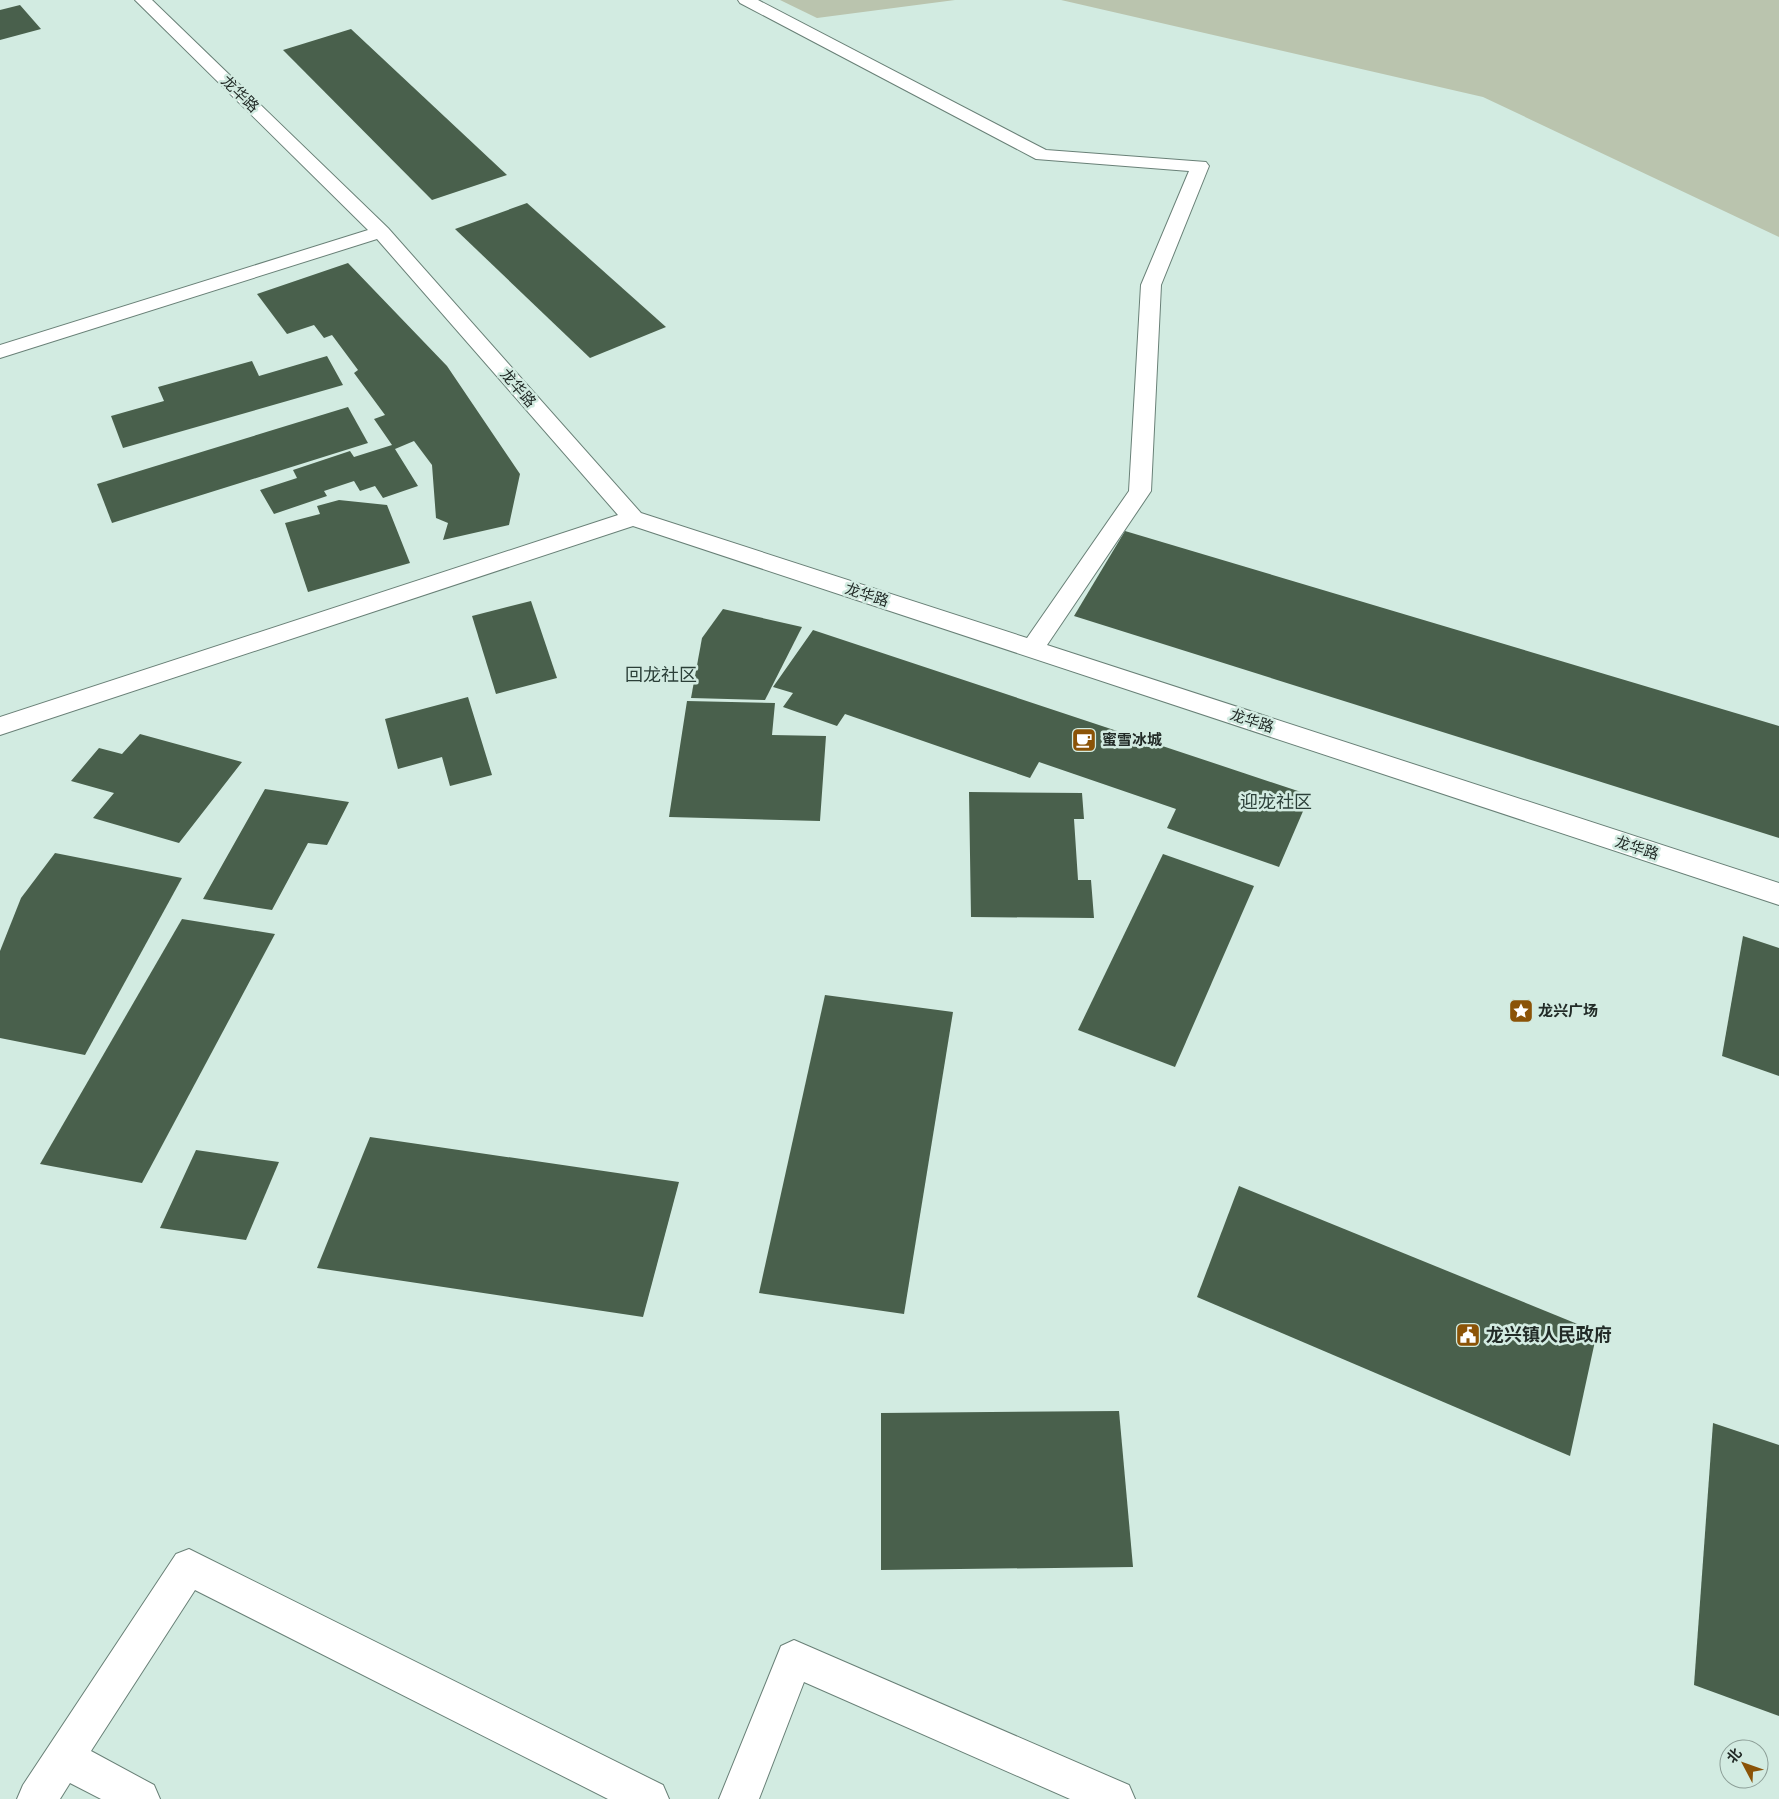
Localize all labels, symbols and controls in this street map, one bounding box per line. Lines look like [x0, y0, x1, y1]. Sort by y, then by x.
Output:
street label: 龙华路 [218, 71, 263, 116]
street label: 龙华路 [496, 364, 540, 411]
street label: 龙华路 [843, 579, 891, 611]
district label: 回龙社区 [625, 664, 697, 685]
street label: 龙华路 [1228, 705, 1276, 737]
cafe icon: 蜜雪冰城 [1071, 727, 1097, 753]
place label: 蜜雪冰城 [1102, 730, 1162, 749]
district label: 迎龙社区 [1240, 791, 1312, 812]
street label: 龙华路 [1613, 832, 1661, 864]
place icon: 龙兴广场 [1508, 998, 1534, 1024]
place label: 龙兴广场 [1538, 1001, 1598, 1020]
public building icon: 龙兴镇人民政府 [1455, 1322, 1481, 1348]
place label: 龙兴镇人民政府 [1486, 1324, 1612, 1345]
north arrow [1719, 1739, 1769, 1789]
text: 北 [1723, 1744, 1745, 1766]

